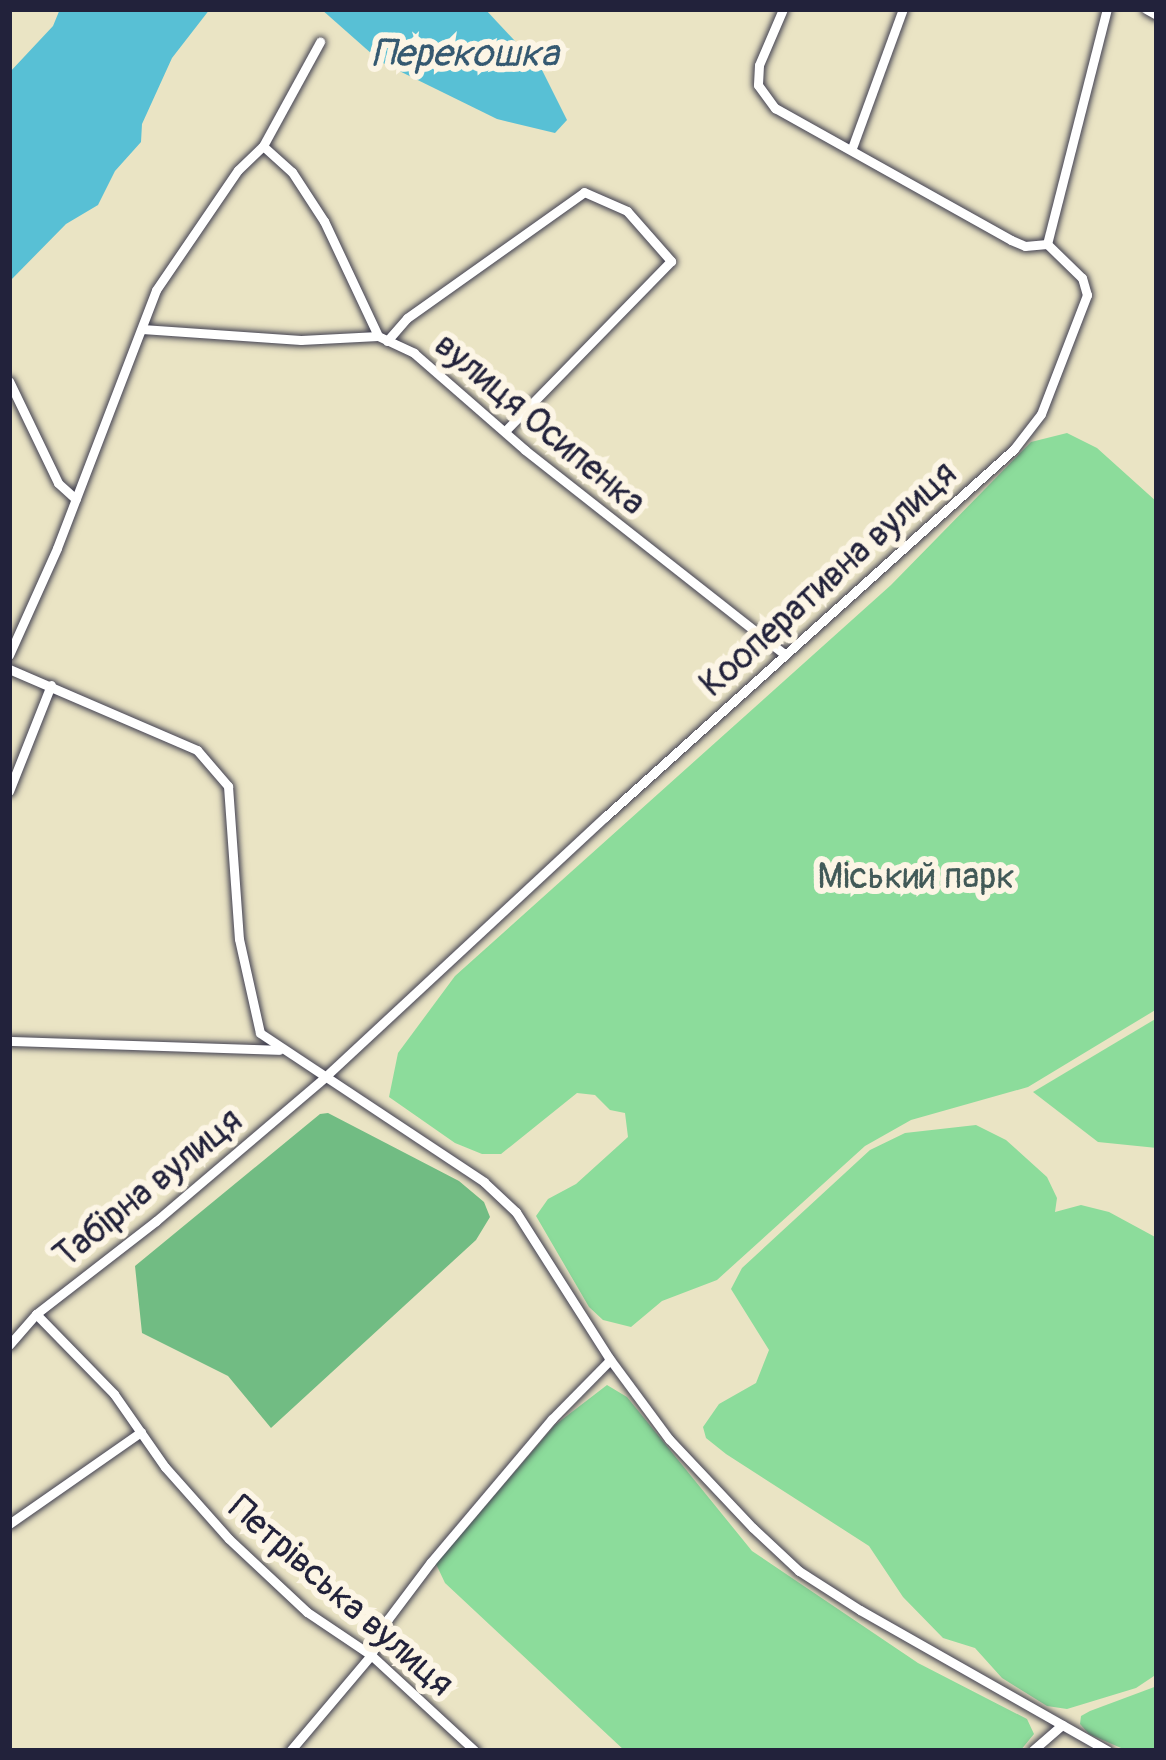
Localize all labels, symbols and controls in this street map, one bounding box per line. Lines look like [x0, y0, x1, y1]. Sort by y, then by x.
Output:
water label: Перекошка [371, 31, 559, 77]
street label: вулиця Осипенка [426, 323, 654, 525]
street label: Кооперативна вулиця [691, 452, 965, 706]
park label: Міський парк [817, 855, 1015, 899]
street label: Табірна вулиця [45, 1099, 251, 1277]
street label: Петрівська вулиця [220, 1487, 462, 1705]

